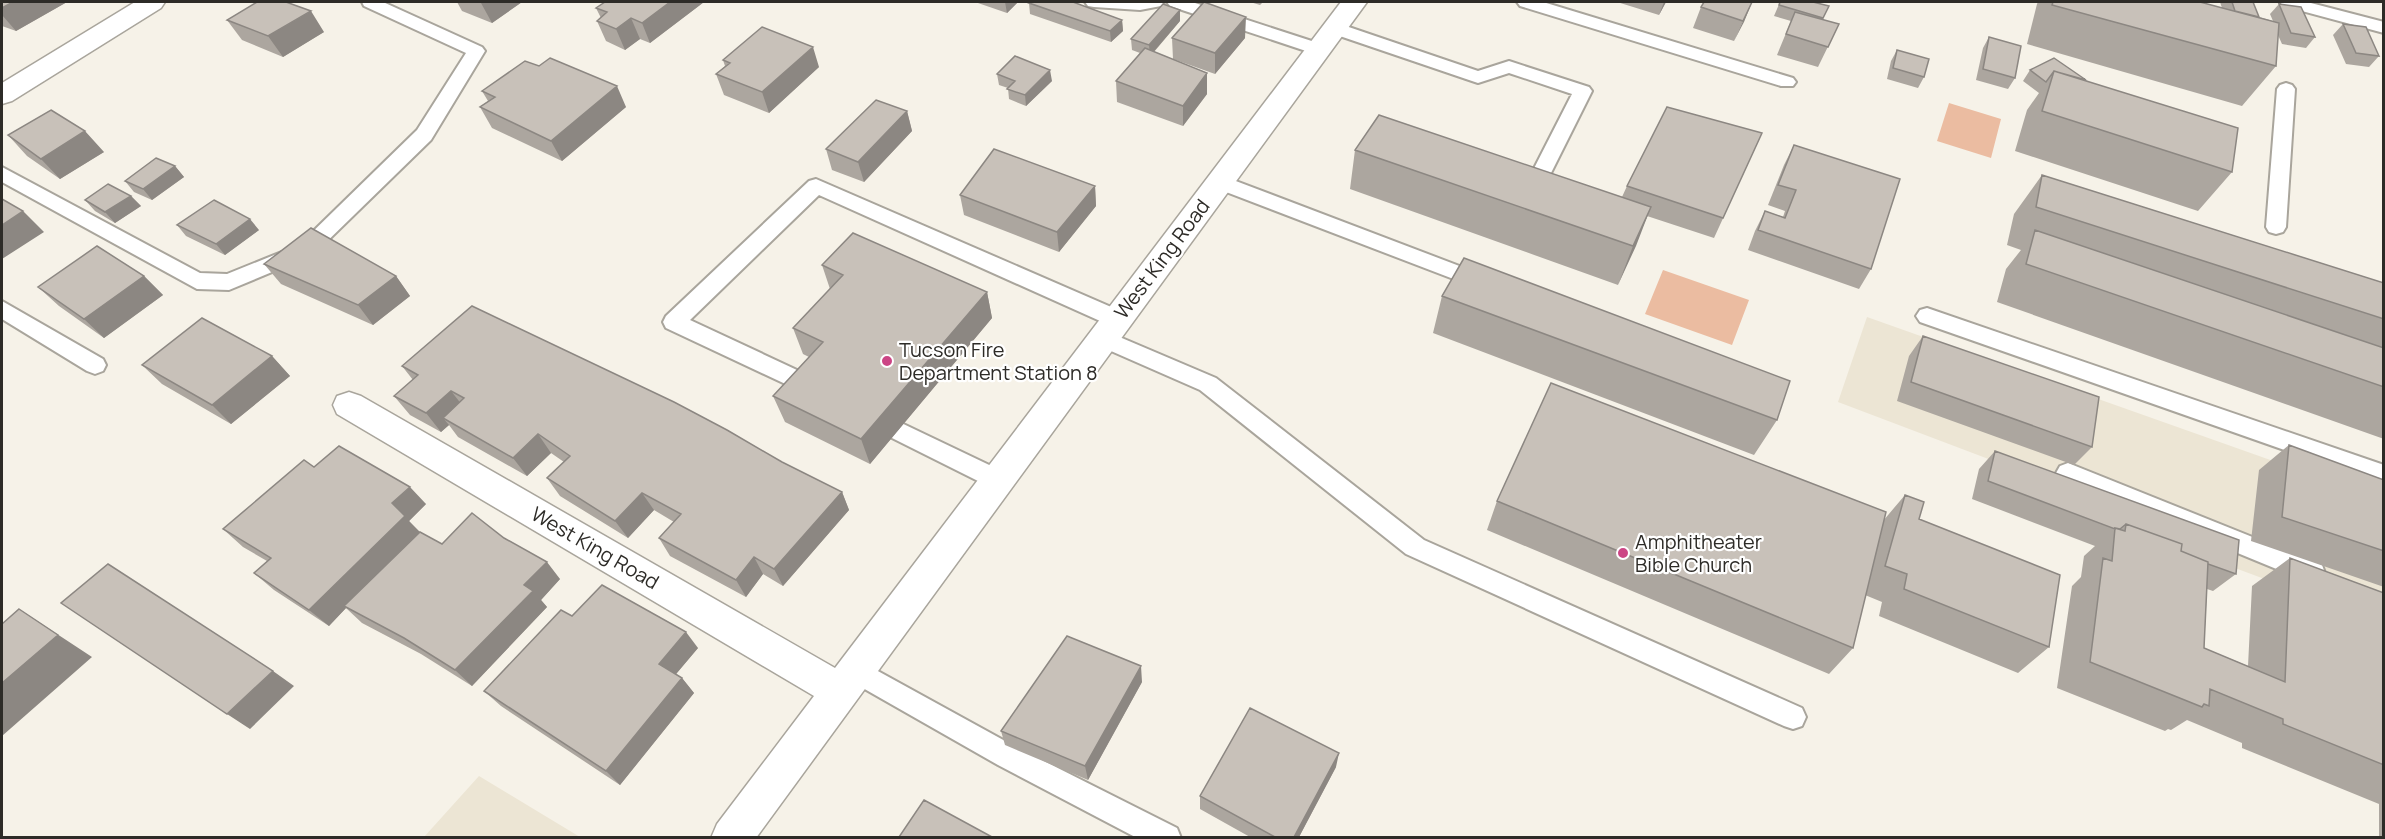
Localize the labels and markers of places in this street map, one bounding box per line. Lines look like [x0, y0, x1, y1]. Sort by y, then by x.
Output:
place label: Tucson Fire Department Station 8 [899, 336, 1098, 386]
marker: Tucson Fire Department Station 8 [880, 354, 894, 368]
place label: Amphitheater Bible Church [1635, 528, 1762, 578]
marker: Amphitheater Bible Church [1616, 546, 1630, 560]

